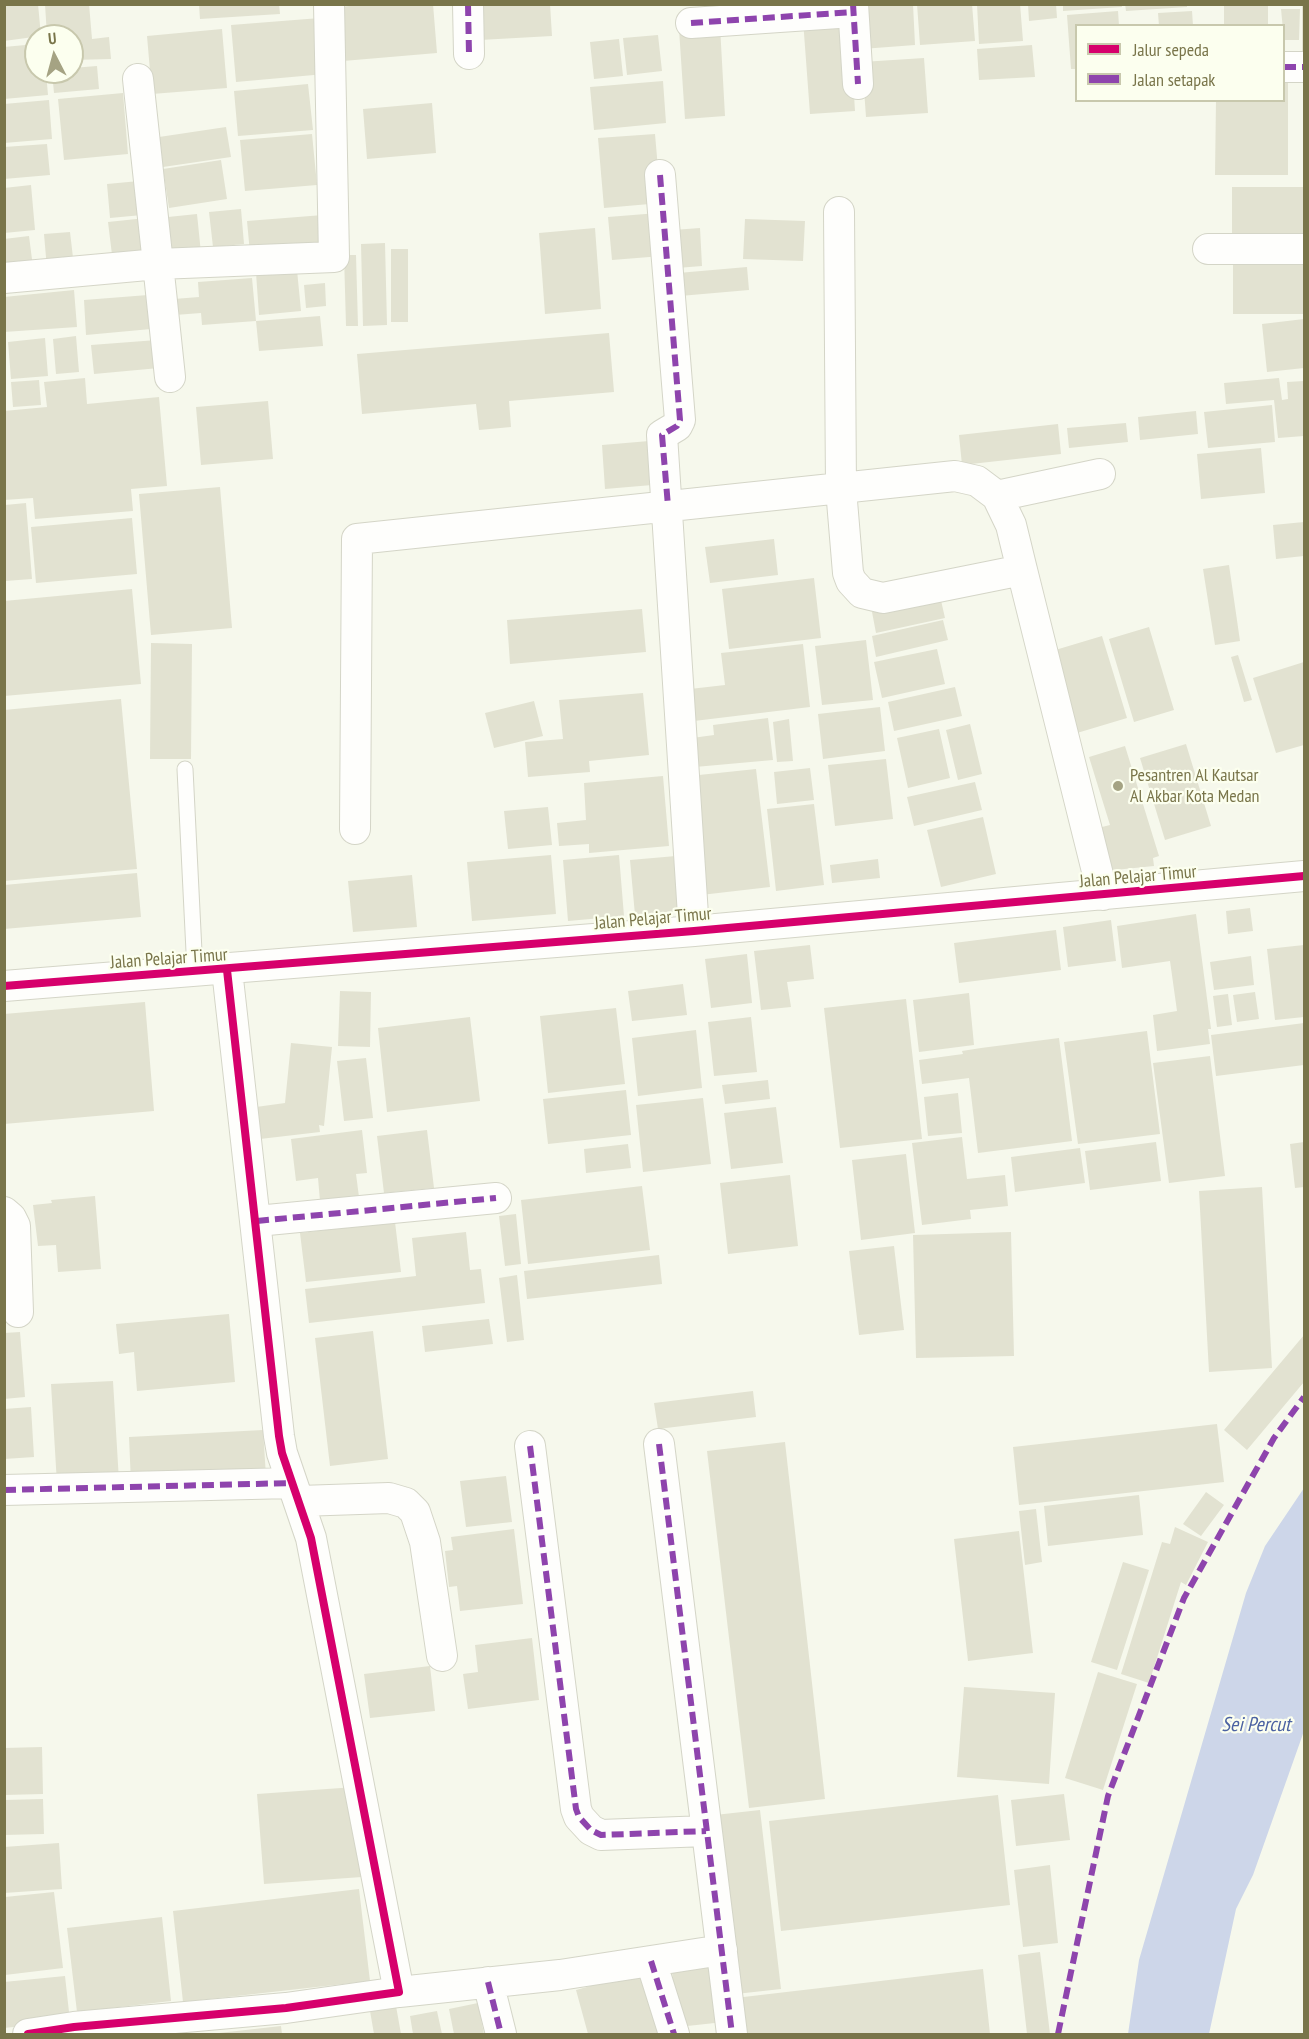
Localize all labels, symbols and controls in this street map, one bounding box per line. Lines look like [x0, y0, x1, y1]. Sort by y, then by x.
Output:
north arrow [24, 24, 84, 84]
legend [1075, 24, 1285, 102]
text: U [47, 28, 57, 48]
text: Jalur sepeda [1133, 38, 1209, 61]
text: Jalan setapak [1133, 68, 1215, 91]
place label: Pesantren Al Kautsar Al Akbar Kota Medan [1130, 765, 1259, 808]
marker: Pesantren Al Kautsar Al Akbar Kota Medan [1111, 779, 1125, 793]
street label: Jalan Pelajar Timur [1079, 861, 1197, 893]
street label: Jalan Pelajar Timur [594, 903, 712, 935]
street label: Jalan Pelajar Timur [110, 944, 228, 974]
water label: Sei Percut [1222, 1713, 1290, 1737]

